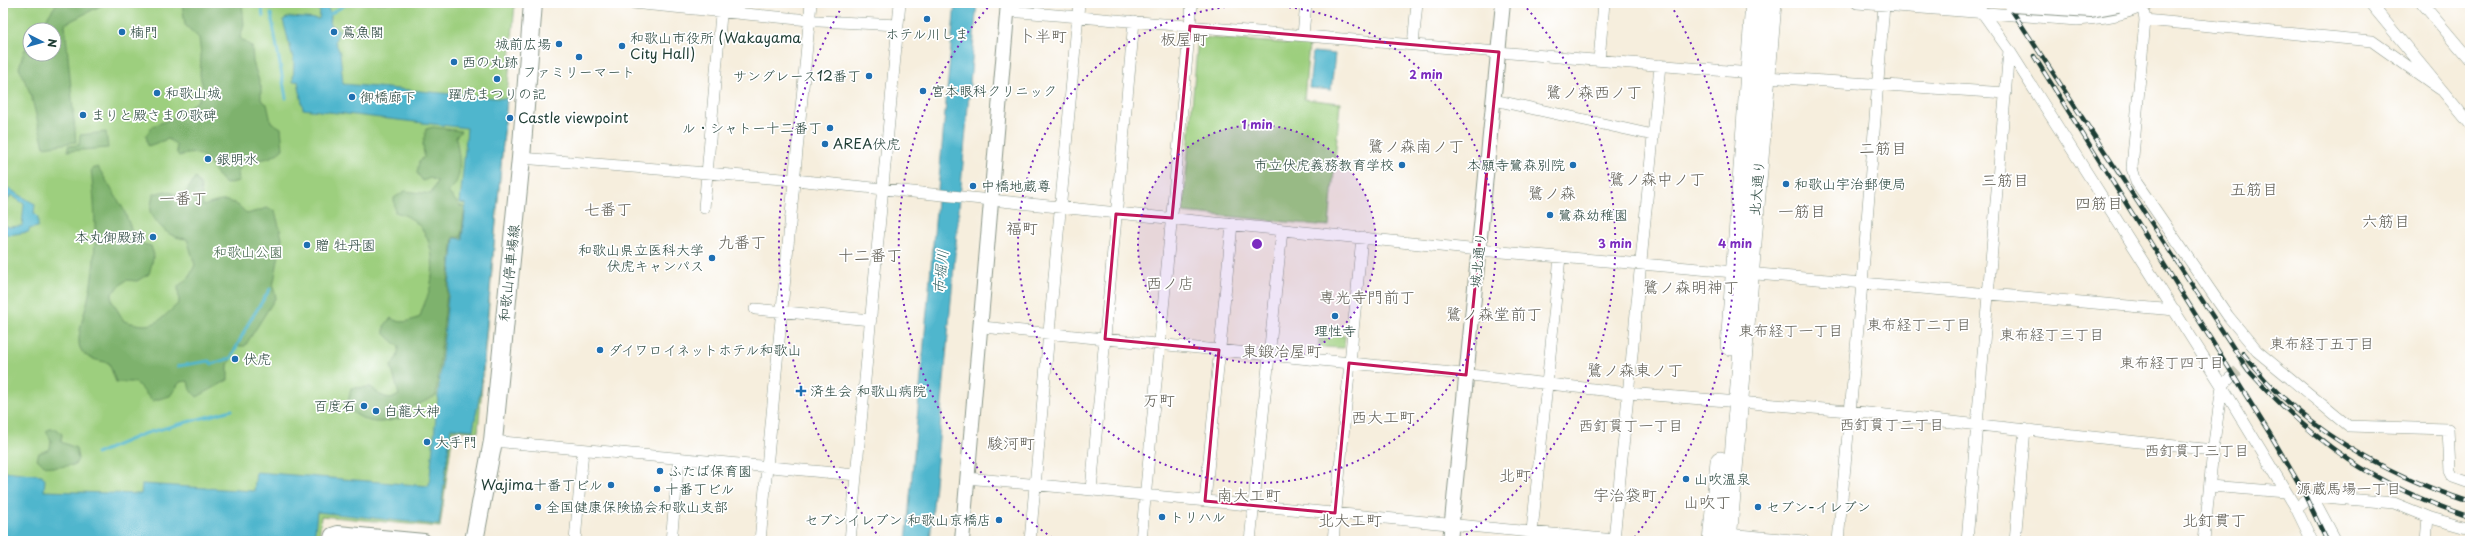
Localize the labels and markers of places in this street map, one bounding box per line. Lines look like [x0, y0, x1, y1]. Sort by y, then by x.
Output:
marker: ホテル川しま [922, 14, 932, 24]
place label: 楠門 [130, 21, 158, 42]
place label: 蔦魚閣 [342, 21, 384, 42]
place label: ホテル川しま [885, 23, 969, 44]
marker: 楠門 [117, 27, 127, 37]
marker: 蔦魚閣 [329, 27, 339, 37]
place label: 和歌山市役所 (Wakayama City Hall) [630, 27, 801, 64]
place label: 城前広場 [495, 33, 551, 54]
marker: 城前広場 [554, 39, 564, 49]
marker: 和歌山市役所 (Wakayama City Hall) [617, 41, 627, 51]
place label: 西の丸跡 [462, 51, 518, 72]
marker: ファミリーマート [574, 52, 584, 62]
marker: 西の丸跡 [449, 57, 459, 67]
place label: ファミリーマート [523, 61, 635, 82]
place label: サングレース12番丁 [733, 65, 861, 86]
marker: サングレース12番丁 [864, 71, 874, 81]
marker: 躍虎まつりの記 [492, 74, 502, 84]
place label: 宮本眼科クリニック [931, 80, 1057, 101]
place label: 和歌山城 [165, 82, 221, 103]
place label: 躍虎まつりの記 [448, 83, 546, 104]
place label: 御橋廊下 [360, 86, 416, 107]
marker: 宮本眼科クリニック [918, 86, 928, 96]
marker: 和歌山城 [152, 88, 162, 98]
marker: 御橋廊下 [347, 92, 357, 102]
place label: まりと殿さまの歌碑 [91, 104, 217, 125]
place label: Castle viewpoint [518, 107, 629, 128]
marker: まりと殿さまの歌碑 [78, 110, 88, 120]
marker: Castle viewpoint [505, 113, 515, 123]
place label: ル・シャトー十二番丁 [682, 117, 822, 138]
marker: ル・シャトー十二番丁 [825, 123, 835, 133]
place label: AREA伏虎 [833, 133, 900, 154]
marker: AREA伏虎 [820, 139, 830, 149]
place label: 銀明水 [216, 148, 258, 169]
marker: 銀明水 [203, 154, 213, 164]
place label: 市立伏虎義務教育学校 [1254, 154, 1394, 175]
place label: 本願寺鷺森別院 [1467, 154, 1565, 175]
marker: 市立伏虎義務教育学校 [1397, 160, 1407, 170]
marker: 本願寺鷺森別院 [1568, 160, 1578, 170]
place label: 和歌山宇治郵便局 [1794, 173, 1906, 194]
place label: 中橋地蔵尊 [981, 175, 1051, 196]
marker: 和歌山宇治郵便局 [1781, 179, 1791, 189]
marker: 中橋地蔵尊 [968, 181, 978, 191]
place label: 鷺森幼稚園 [1558, 204, 1628, 225]
marker: 鷺森幼稚園 [1545, 210, 1555, 220]
place label: 本丸御殿跡 [75, 226, 145, 247]
marker: 本丸御殿跡 [148, 232, 158, 242]
place label: 贈 牡丹園 [315, 234, 376, 255]
centre of rings [1250, 237, 1264, 251]
place label: 和歌山県立医科大学 伏虎キャンパス [578, 239, 704, 276]
marker: 贈 牡丹園 [302, 240, 312, 250]
marker: 和歌山県立医科大学 伏虎キャンパス [707, 253, 717, 263]
marker: 理性寺 [1330, 311, 1340, 321]
place label: 理性寺 [1314, 320, 1356, 341]
place label: ダイワロイネットホテル和歌山 [608, 339, 801, 360]
marker: ダイワロイネットホテル和歌山 [595, 345, 605, 355]
place label: 伏虎 [243, 348, 271, 369]
marker: 伏虎 [230, 354, 240, 364]
place label: 済生会 和歌山病院 [810, 380, 927, 401]
marker: 済生会 和歌山病院 [795, 385, 807, 397]
place label: 百度石 [314, 395, 356, 416]
place label: 白龍大神 [384, 400, 440, 421]
marker: 百度石 [359, 401, 369, 411]
marker: 白龍大神 [371, 406, 381, 416]
place label: 大手門 [435, 431, 477, 452]
marker: 大手門 [422, 437, 432, 447]
place label: ふたば保育園 [668, 460, 752, 481]
marker: ふたば保育園 [655, 466, 665, 476]
place label: 山吹温泉 [1694, 468, 1750, 489]
place label: Wajima十番丁ビル [481, 474, 603, 495]
marker: 山吹温泉 [1681, 474, 1691, 484]
place label: 十番丁ビル [665, 478, 735, 499]
marker: Wajima十番丁ビル [606, 480, 616, 490]
marker: 十番丁ビル [652, 484, 662, 494]
place label: 全国健康保険協会和歌山支部 [546, 496, 728, 517]
place label: セブン-イレブン [1766, 496, 1871, 517]
marker: 全国健康保険協会和歌山支部 [533, 502, 543, 512]
marker: セブン-イレブン [1753, 502, 1763, 512]
place label: トリハル [1170, 506, 1226, 527]
place label: セブンイレブン 和歌山京橋店 [804, 509, 991, 530]
marker: トリハル [1157, 512, 1167, 522]
marker: セブンイレブン 和歌山京橋店 [994, 515, 1004, 525]

